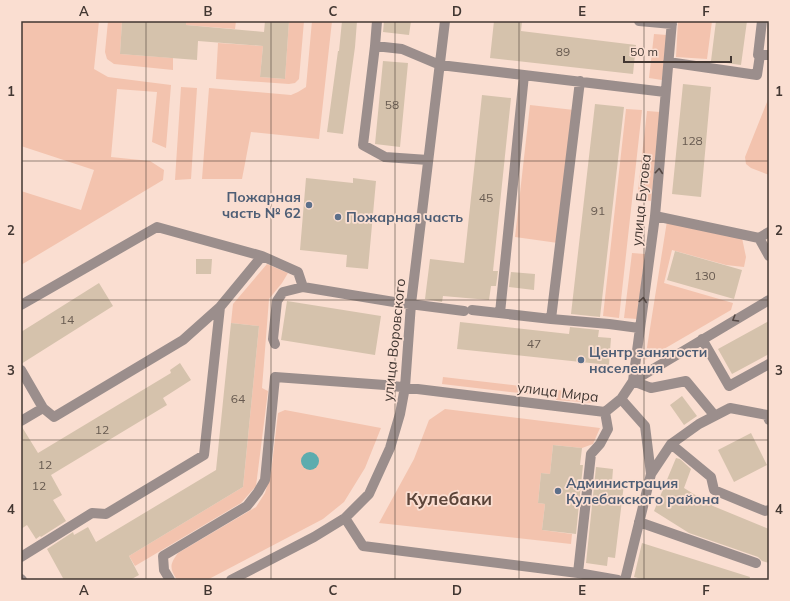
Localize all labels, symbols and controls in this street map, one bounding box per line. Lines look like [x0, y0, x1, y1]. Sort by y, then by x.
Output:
text: A [79, 3, 89, 19]
text: B [204, 3, 213, 19]
text: C [329, 3, 338, 19]
text: D [452, 3, 462, 19]
text: E [578, 3, 586, 19]
text: F [702, 3, 710, 19]
scale bar [624, 38, 731, 64]
house number: 89 [556, 44, 570, 59]
text: 50 m [630, 44, 658, 59]
text: 1 [7, 83, 15, 99]
text: 1 [775, 83, 783, 99]
house number: 58 [385, 97, 399, 112]
house number: 128 [681, 133, 703, 148]
street label: улица Бутова [627, 153, 655, 247]
one-way arrow [654, 168, 663, 174]
place label: Пожарная часть № 62 [222, 188, 301, 222]
house number: 45 [479, 190, 493, 205]
marker: Пожарная часть № 62 [304, 200, 314, 210]
house number: 91 [591, 203, 605, 218]
place label: Пожарная часть [346, 208, 463, 226]
marker: Пожарная часть [333, 212, 343, 222]
text: 2 [7, 222, 15, 238]
text: 2 [775, 222, 783, 238]
house number: 130 [694, 268, 716, 283]
street label: улица Воровского [379, 278, 409, 402]
one-way arrow [638, 297, 647, 303]
house number: 14 [60, 312, 74, 327]
one-way arrow [732, 315, 739, 322]
house number: 47 [527, 336, 541, 351]
place label: Центр занятости населения [589, 343, 707, 377]
marker: Центр занятости населения [576, 355, 586, 365]
text: 3 [7, 362, 15, 378]
text: 3 [775, 362, 783, 378]
street label: улица Мира [516, 378, 600, 406]
house number: 64 [231, 391, 245, 406]
house number: 12 [95, 422, 109, 437]
house number: 12 [38, 457, 52, 472]
place label: Администрация Кулебакского района [566, 474, 719, 508]
house number: 12 [32, 478, 46, 493]
marker: Администрация Кулебакского района [553, 486, 563, 496]
district label: Кулебаки [406, 487, 492, 510]
text: 4 [7, 501, 15, 517]
text: 4 [775, 501, 783, 517]
text: A [79, 582, 89, 598]
text: B [204, 582, 213, 598]
text: C [329, 582, 338, 598]
text: D [452, 582, 462, 598]
text: E [578, 582, 586, 598]
text: F [702, 582, 710, 598]

